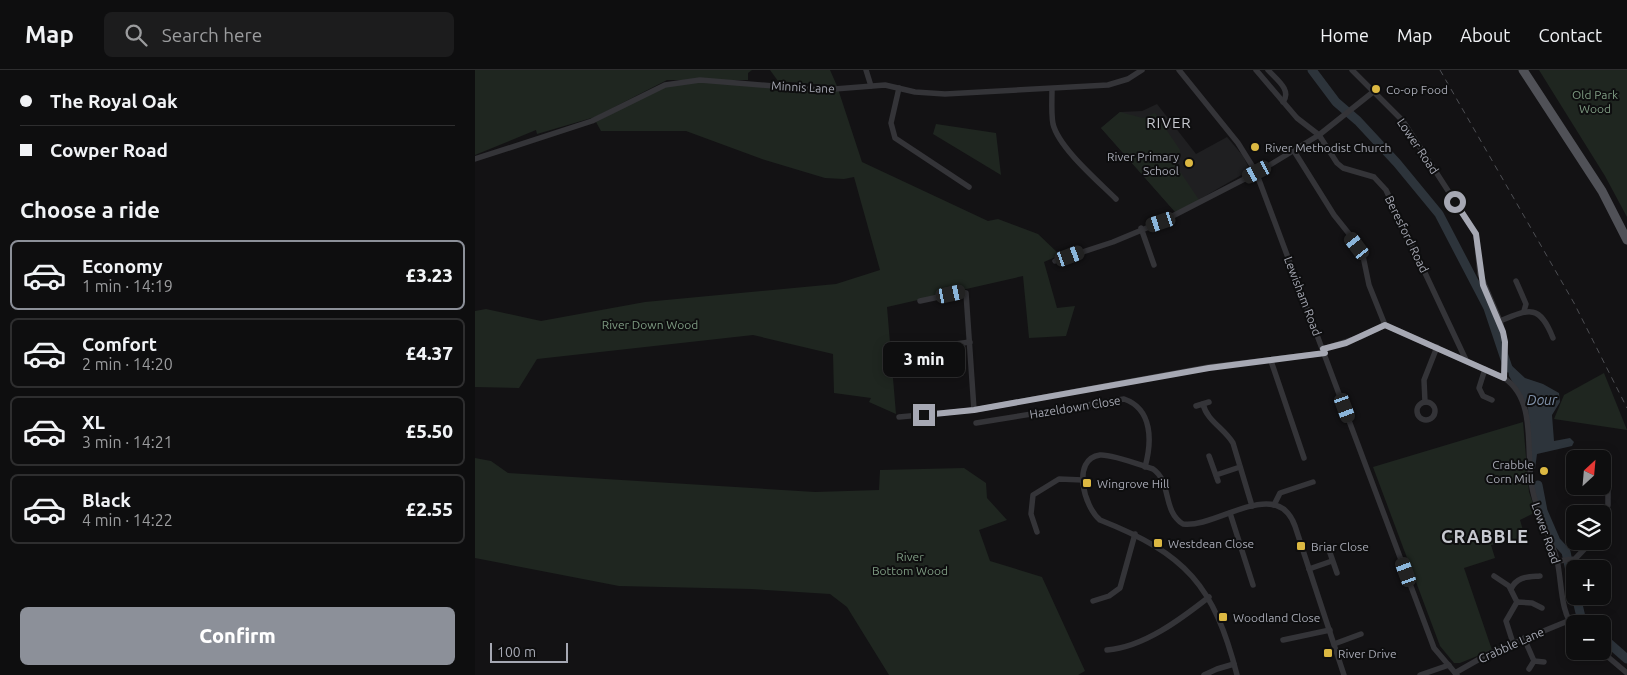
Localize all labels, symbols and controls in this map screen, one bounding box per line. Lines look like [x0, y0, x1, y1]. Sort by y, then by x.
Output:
search box [104, 12, 454, 57]
text: Map [25, 21, 74, 48]
icon: search [122, 21, 150, 49]
text: Search here [162, 24, 262, 46]
text: Home [1320, 25, 1369, 45]
text: Map [1397, 25, 1432, 45]
text: About [1460, 25, 1510, 45]
text: Contact [1538, 25, 1602, 45]
street label: Minnis Lane [771, 79, 835, 95]
marker: Co-op Food [1370, 83, 1382, 95]
place label: Co-op Food [1386, 83, 1448, 96]
park label: Old Park Wood [1572, 88, 1618, 115]
text: The Royal Oak [50, 90, 178, 112]
district label: RIVER [1146, 114, 1192, 131]
street label: Lower Road [1395, 116, 1441, 176]
text: Cowper Road [50, 139, 168, 161]
marker: River Methodist Church [1249, 141, 1261, 153]
place label: River Methodist Church [1265, 141, 1391, 154]
place label: River Primary School [1107, 150, 1179, 177]
marker: River Primary School [1183, 157, 1195, 169]
car [1240, 158, 1273, 186]
route start [1444, 191, 1466, 213]
street label: Beresford Road [1383, 193, 1431, 275]
text: Choose a ride [20, 197, 160, 222]
car [1144, 210, 1177, 234]
car [1341, 230, 1372, 262]
car [1053, 244, 1086, 268]
icon: car [22, 253, 67, 298]
street label: Lewisham Road [1282, 254, 1324, 338]
text: Economy [82, 255, 163, 277]
text: £3.23 [405, 264, 453, 286]
text: 1 min · 14:19 [82, 277, 173, 295]
car [934, 284, 967, 304]
park label: River Down Wood [602, 318, 698, 331]
icon: car [22, 331, 67, 376]
text: Comfort [82, 333, 157, 355]
text: £4.37 [405, 342, 453, 364]
callout: 3 min [883, 342, 965, 378]
text: 3 min [904, 350, 944, 368]
text: 2 min · 14:20 [82, 355, 173, 373]
car [1332, 391, 1357, 425]
water label: Dour [1527, 392, 1558, 408]
street label: Hazeldown Close [1029, 393, 1121, 421]
route end [913, 404, 935, 426]
icon: car [22, 409, 67, 454]
text: XL [82, 411, 105, 433]
text: £5.50 [405, 420, 453, 442]
text: 3 min · 14:21 [82, 433, 173, 451]
north arrow [1566, 450, 1611, 495]
map controls [1566, 450, 1611, 660]
place label: Crabble Corn Mill [1486, 458, 1534, 485]
marker: Crabble Corn Mill [1538, 465, 1550, 477]
marker: Wingrove Hill [1081, 477, 1093, 489]
place label: Wingrove Hill [1097, 477, 1169, 490]
icon: car [22, 487, 67, 532]
text: Black [82, 489, 131, 511]
text: £2.55 [405, 498, 453, 520]
street label: Lower Road [1529, 501, 1563, 565]
button: layers [1566, 505, 1611, 550]
text: 4 min · 14:22 [82, 511, 173, 529]
district label: CRABBLE [1441, 526, 1529, 546]
marker: Westdean Close [1152, 537, 1164, 549]
place label: Westdean Close [1168, 537, 1254, 550]
marker: Briar Close [1295, 540, 1307, 552]
place label: Briar Close [1311, 540, 1369, 553]
park label: River Bottom Wood [872, 550, 948, 577]
car [1393, 555, 1418, 589]
button: + [1566, 560, 1611, 605]
button: Confirm [20, 607, 455, 665]
marker: Woodland Close [1217, 611, 1229, 623]
place label: Woodland Close [1233, 611, 1320, 624]
button: − [1566, 615, 1611, 660]
street label: Crabble Lane [1476, 625, 1546, 665]
scale bar [490, 640, 567, 663]
text: 100 m [497, 644, 536, 660]
marker: River Drive [1322, 647, 1334, 659]
place label: River Drive [1338, 647, 1397, 660]

